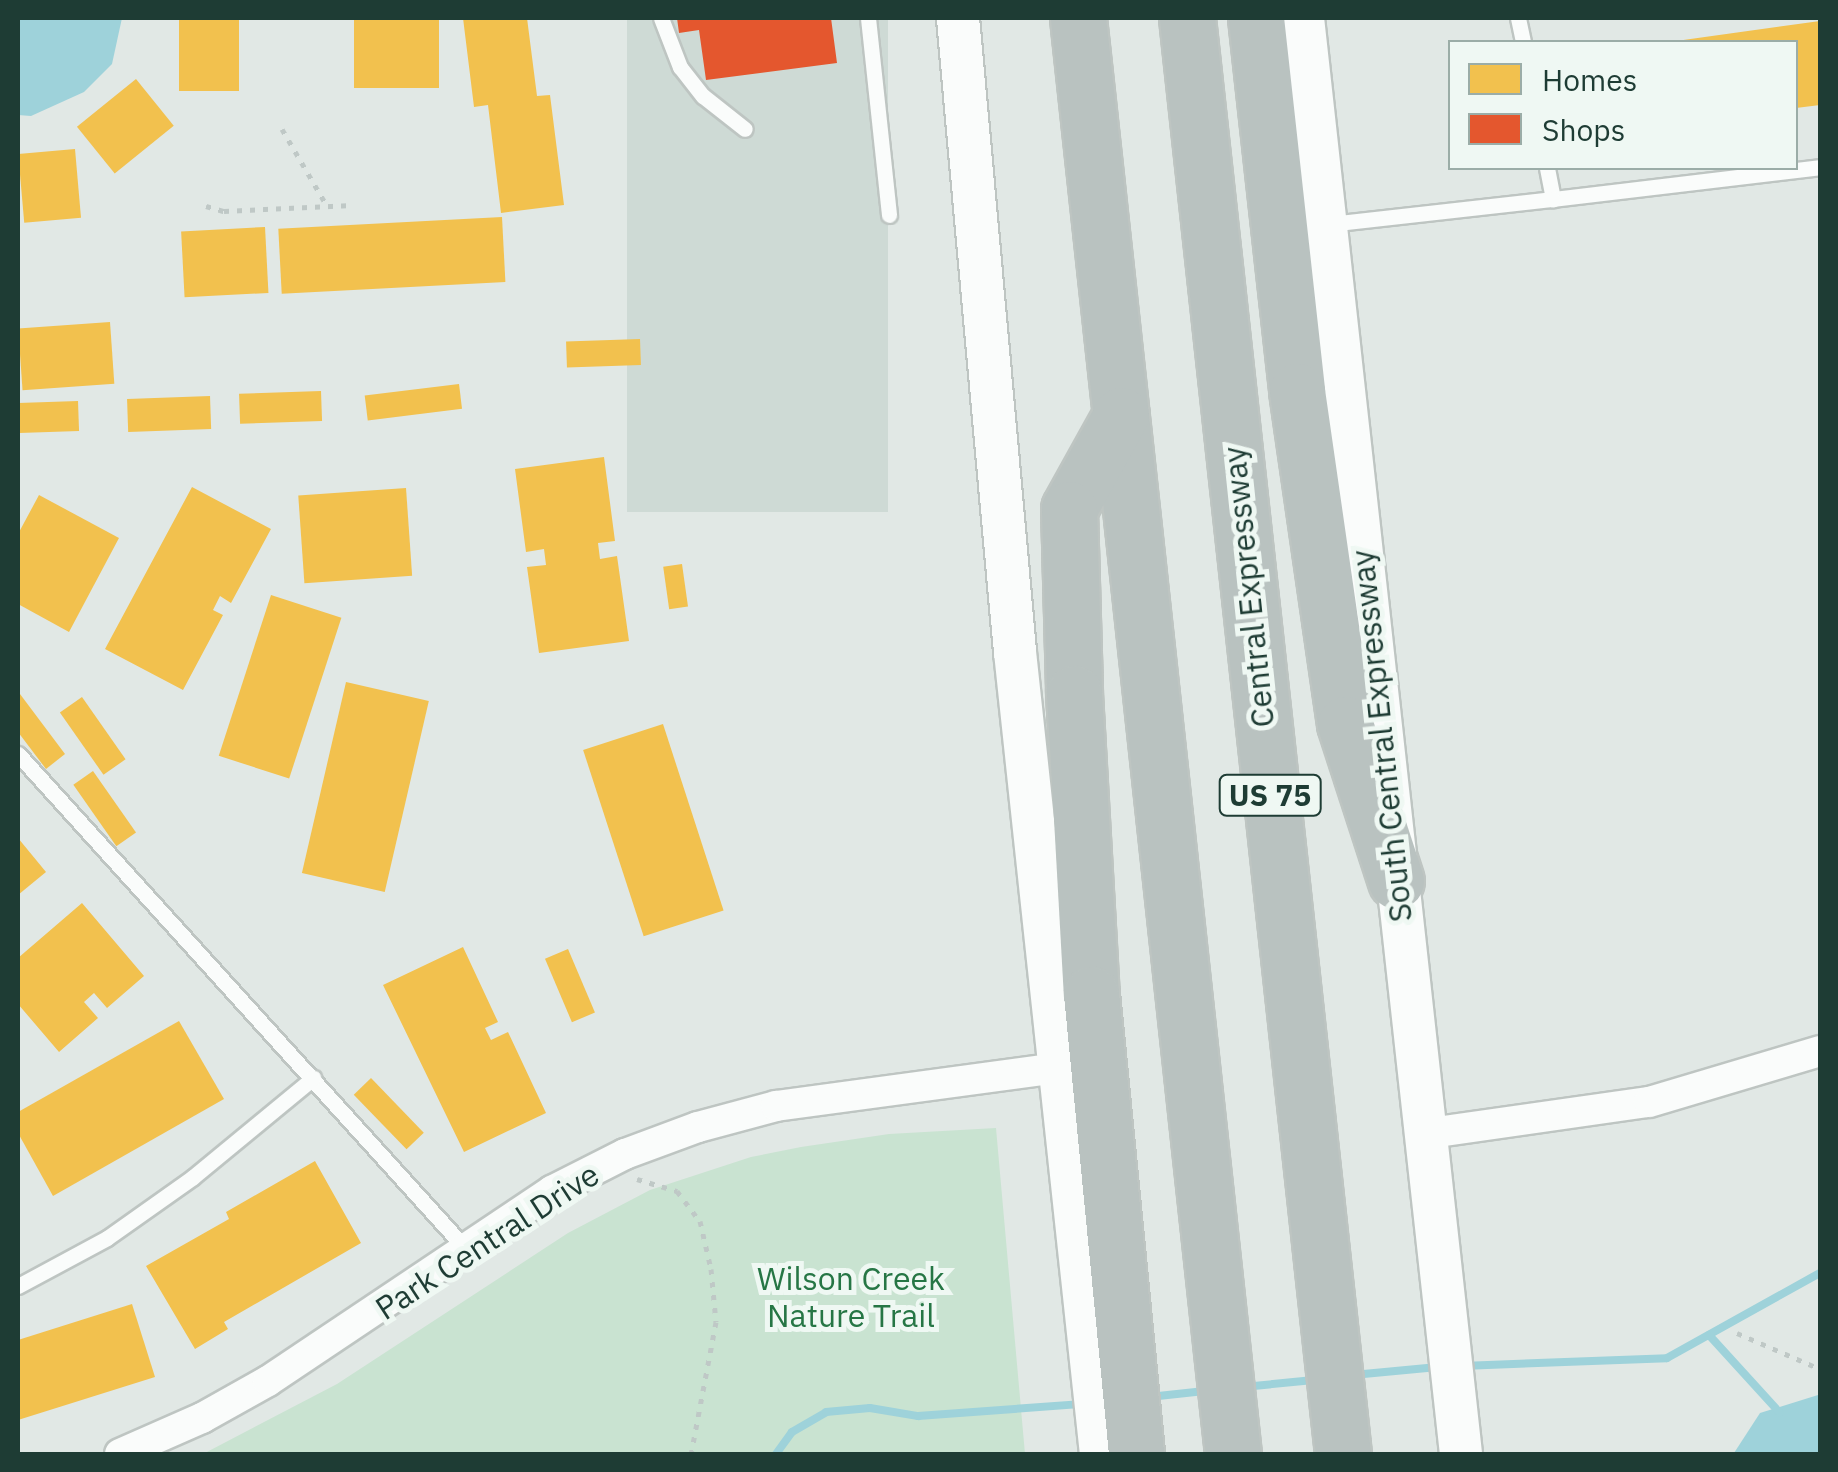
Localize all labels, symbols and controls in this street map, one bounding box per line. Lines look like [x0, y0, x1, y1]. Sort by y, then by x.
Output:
legend [1448, 40, 1798, 170]
text: Homes [1542, 60, 1637, 99]
text: Shops [1542, 110, 1625, 149]
street label: Central Expressway [1214, 445, 1282, 729]
street label: South Central Expressway [1342, 548, 1420, 924]
road number: US 75 [1218, 770, 1322, 820]
street label: Park Central Drive [368, 1155, 606, 1327]
park label: Wilson Creek Nature Trail [757, 1260, 945, 1335]

